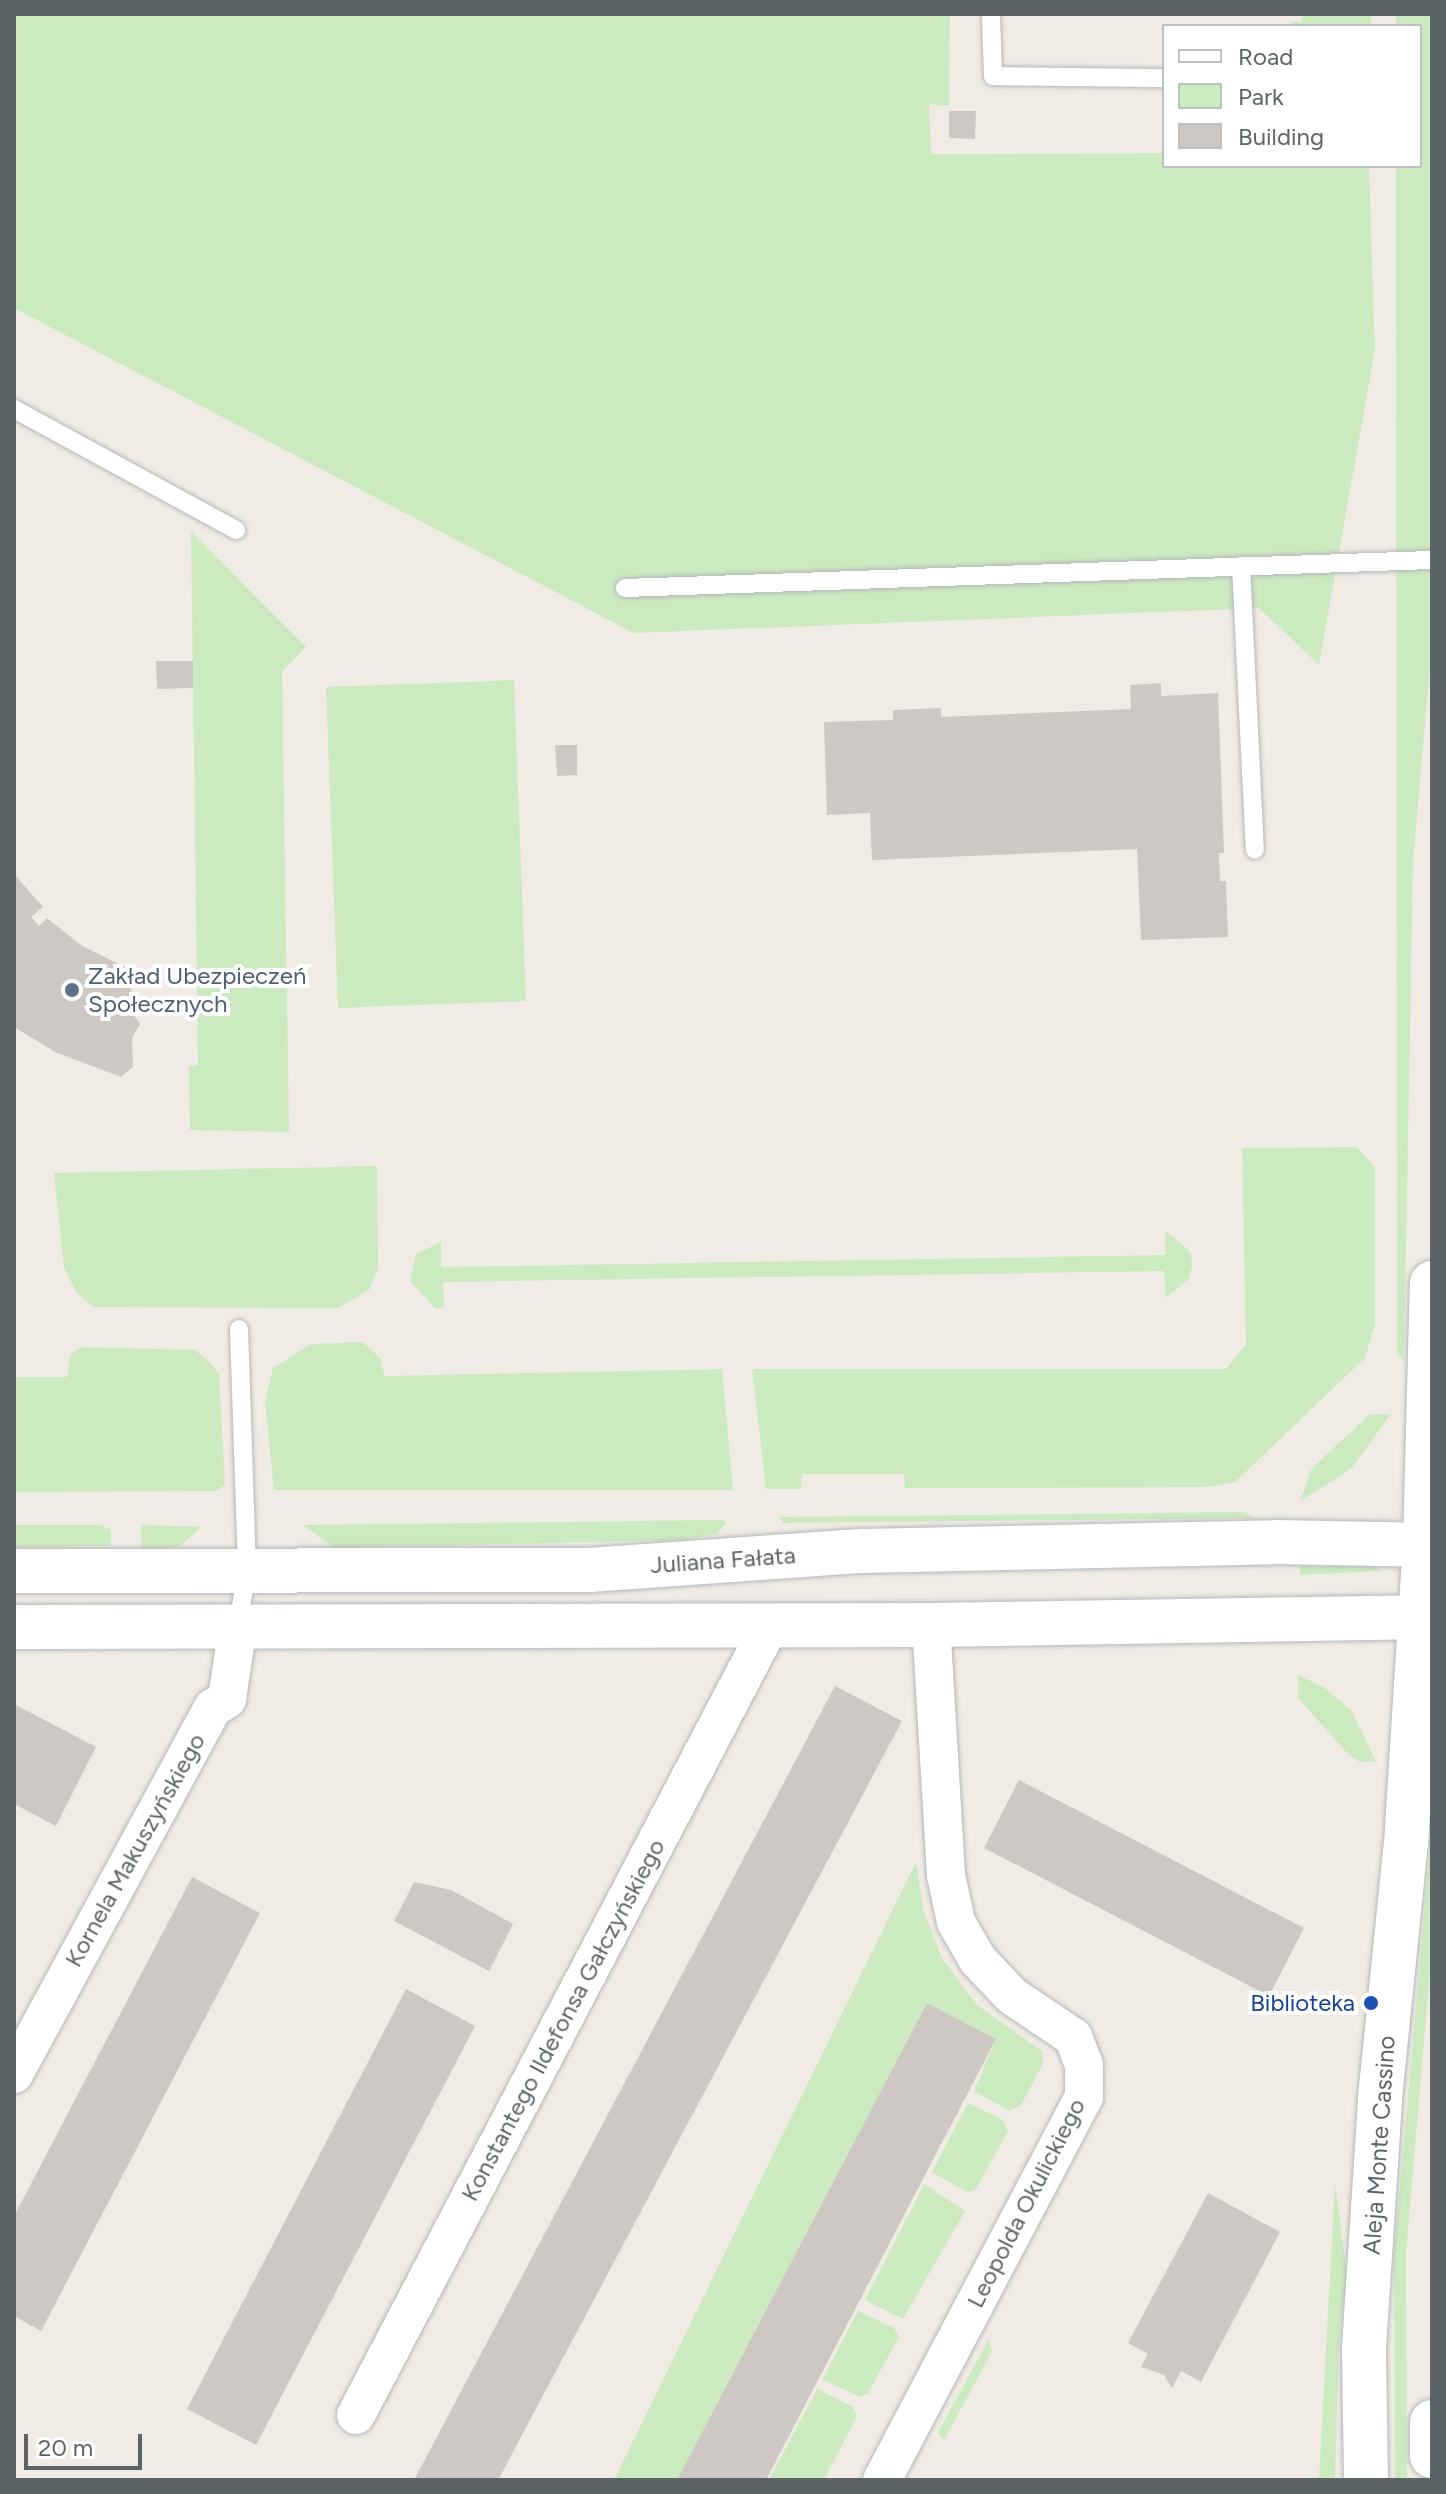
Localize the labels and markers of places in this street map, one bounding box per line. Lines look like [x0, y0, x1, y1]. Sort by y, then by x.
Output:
place label: Zakład Ubezpieczeń Społecznych [88, 962, 306, 1018]
marker: Zakład Ubezpieczeń Społecznych [63, 981, 81, 999]
place label: Biblioteka [1250, 1989, 1355, 2017]
marker: Biblioteka [1362, 1994, 1380, 2012]

